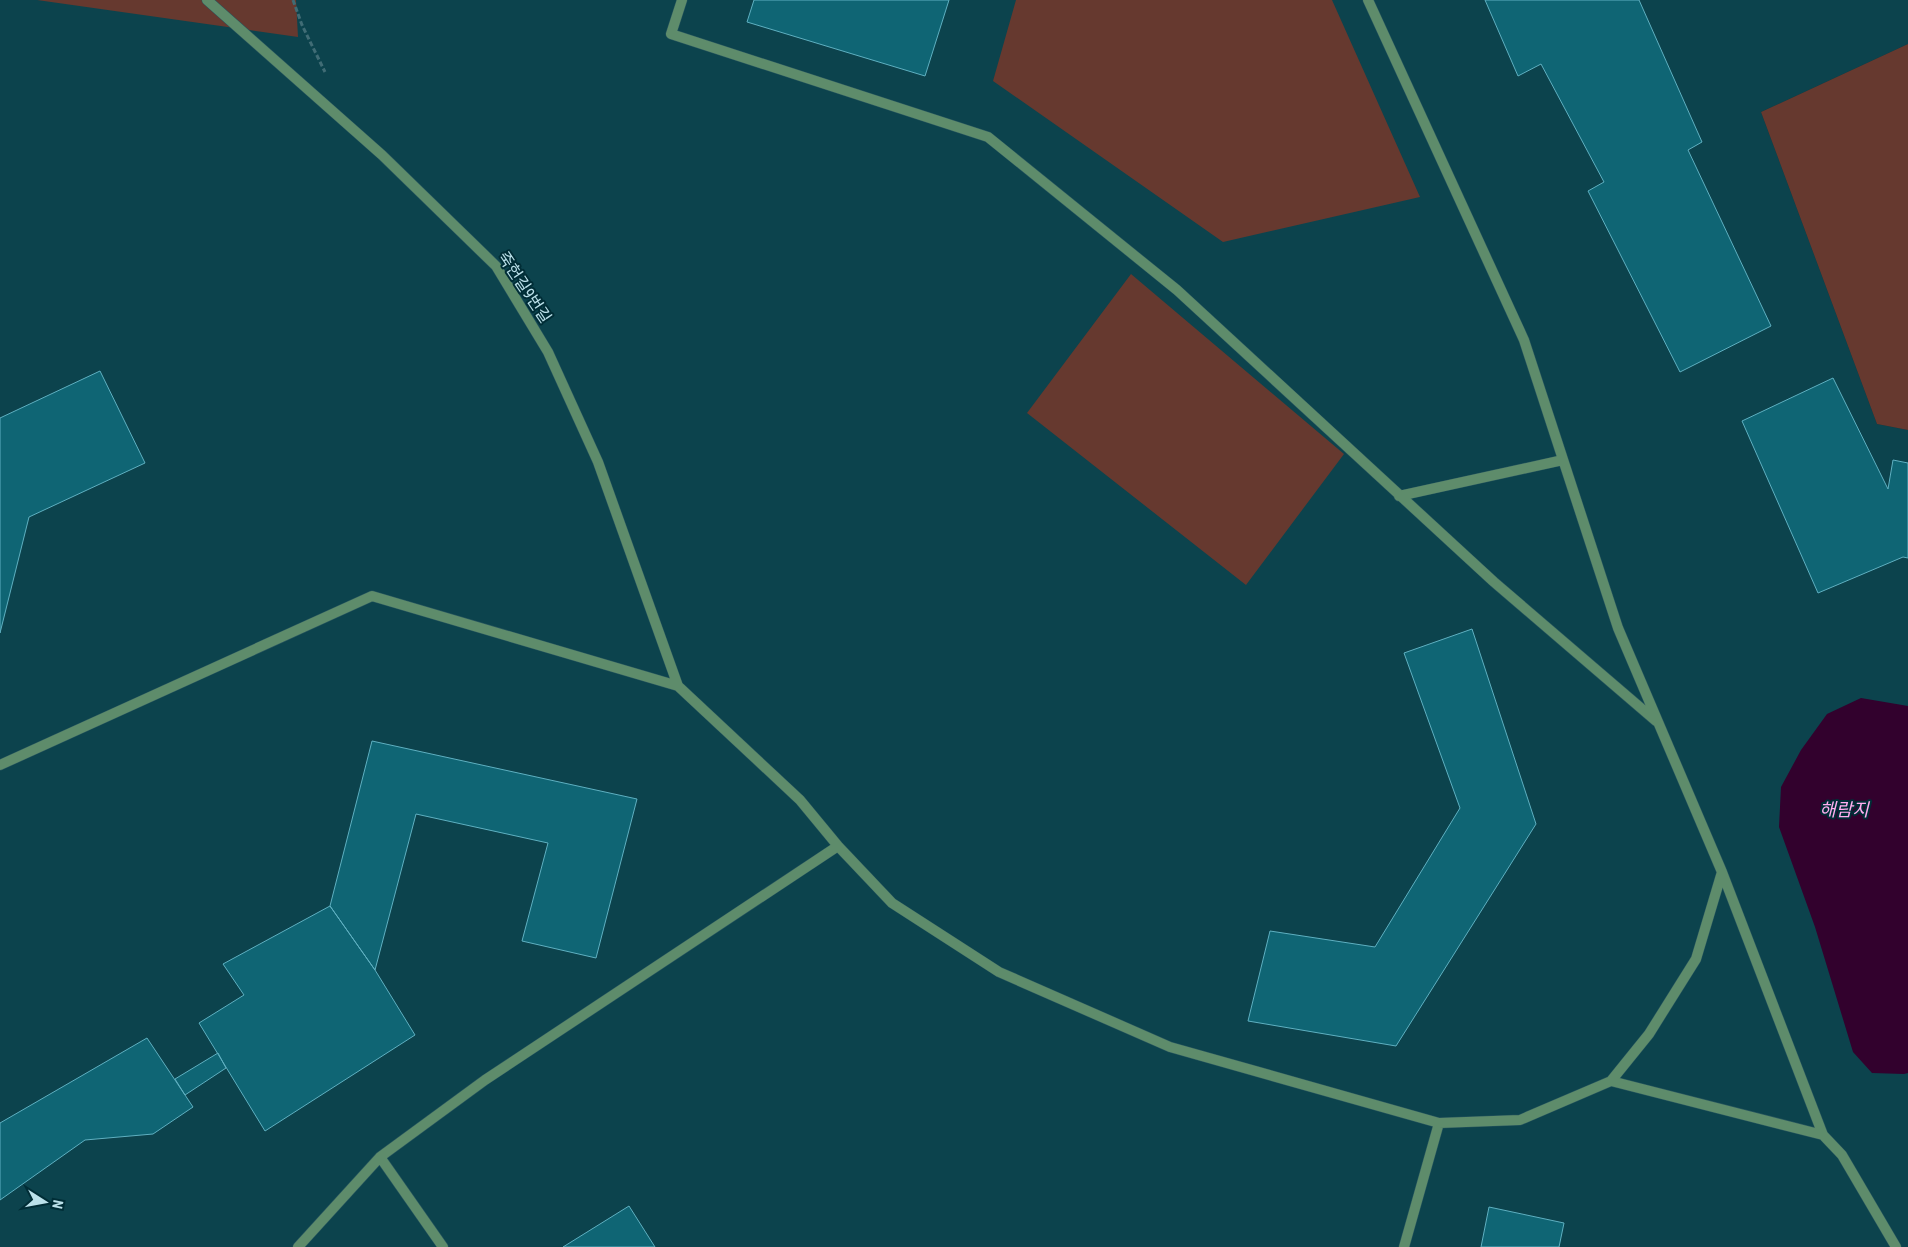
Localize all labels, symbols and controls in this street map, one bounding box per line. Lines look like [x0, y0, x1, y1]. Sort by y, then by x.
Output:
street label: 죽헌길9번길 [494, 248, 555, 326]
water label: 해람지 [1819, 799, 1870, 820]
north arrow [20, 1177, 70, 1227]
text: N [49, 1199, 66, 1210]

